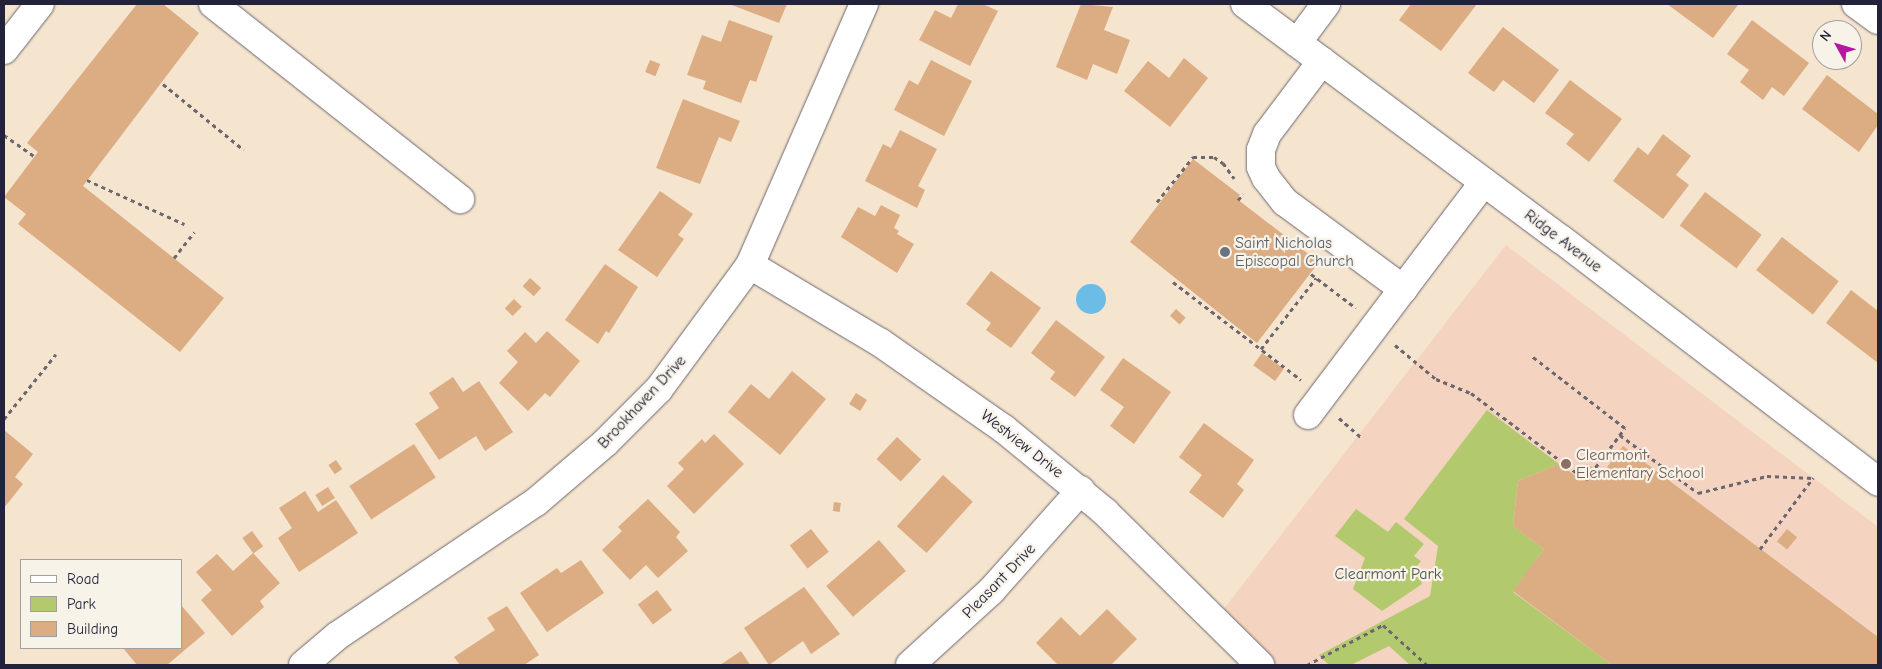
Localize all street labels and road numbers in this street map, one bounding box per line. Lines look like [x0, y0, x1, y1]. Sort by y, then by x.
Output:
street label: Ridge Avenue [1520, 206, 1606, 276]
street label: Brookhaven Drive [594, 351, 690, 453]
street label: Westview Drive [977, 406, 1067, 482]
street label: Pleasant Drive [958, 540, 1040, 622]

